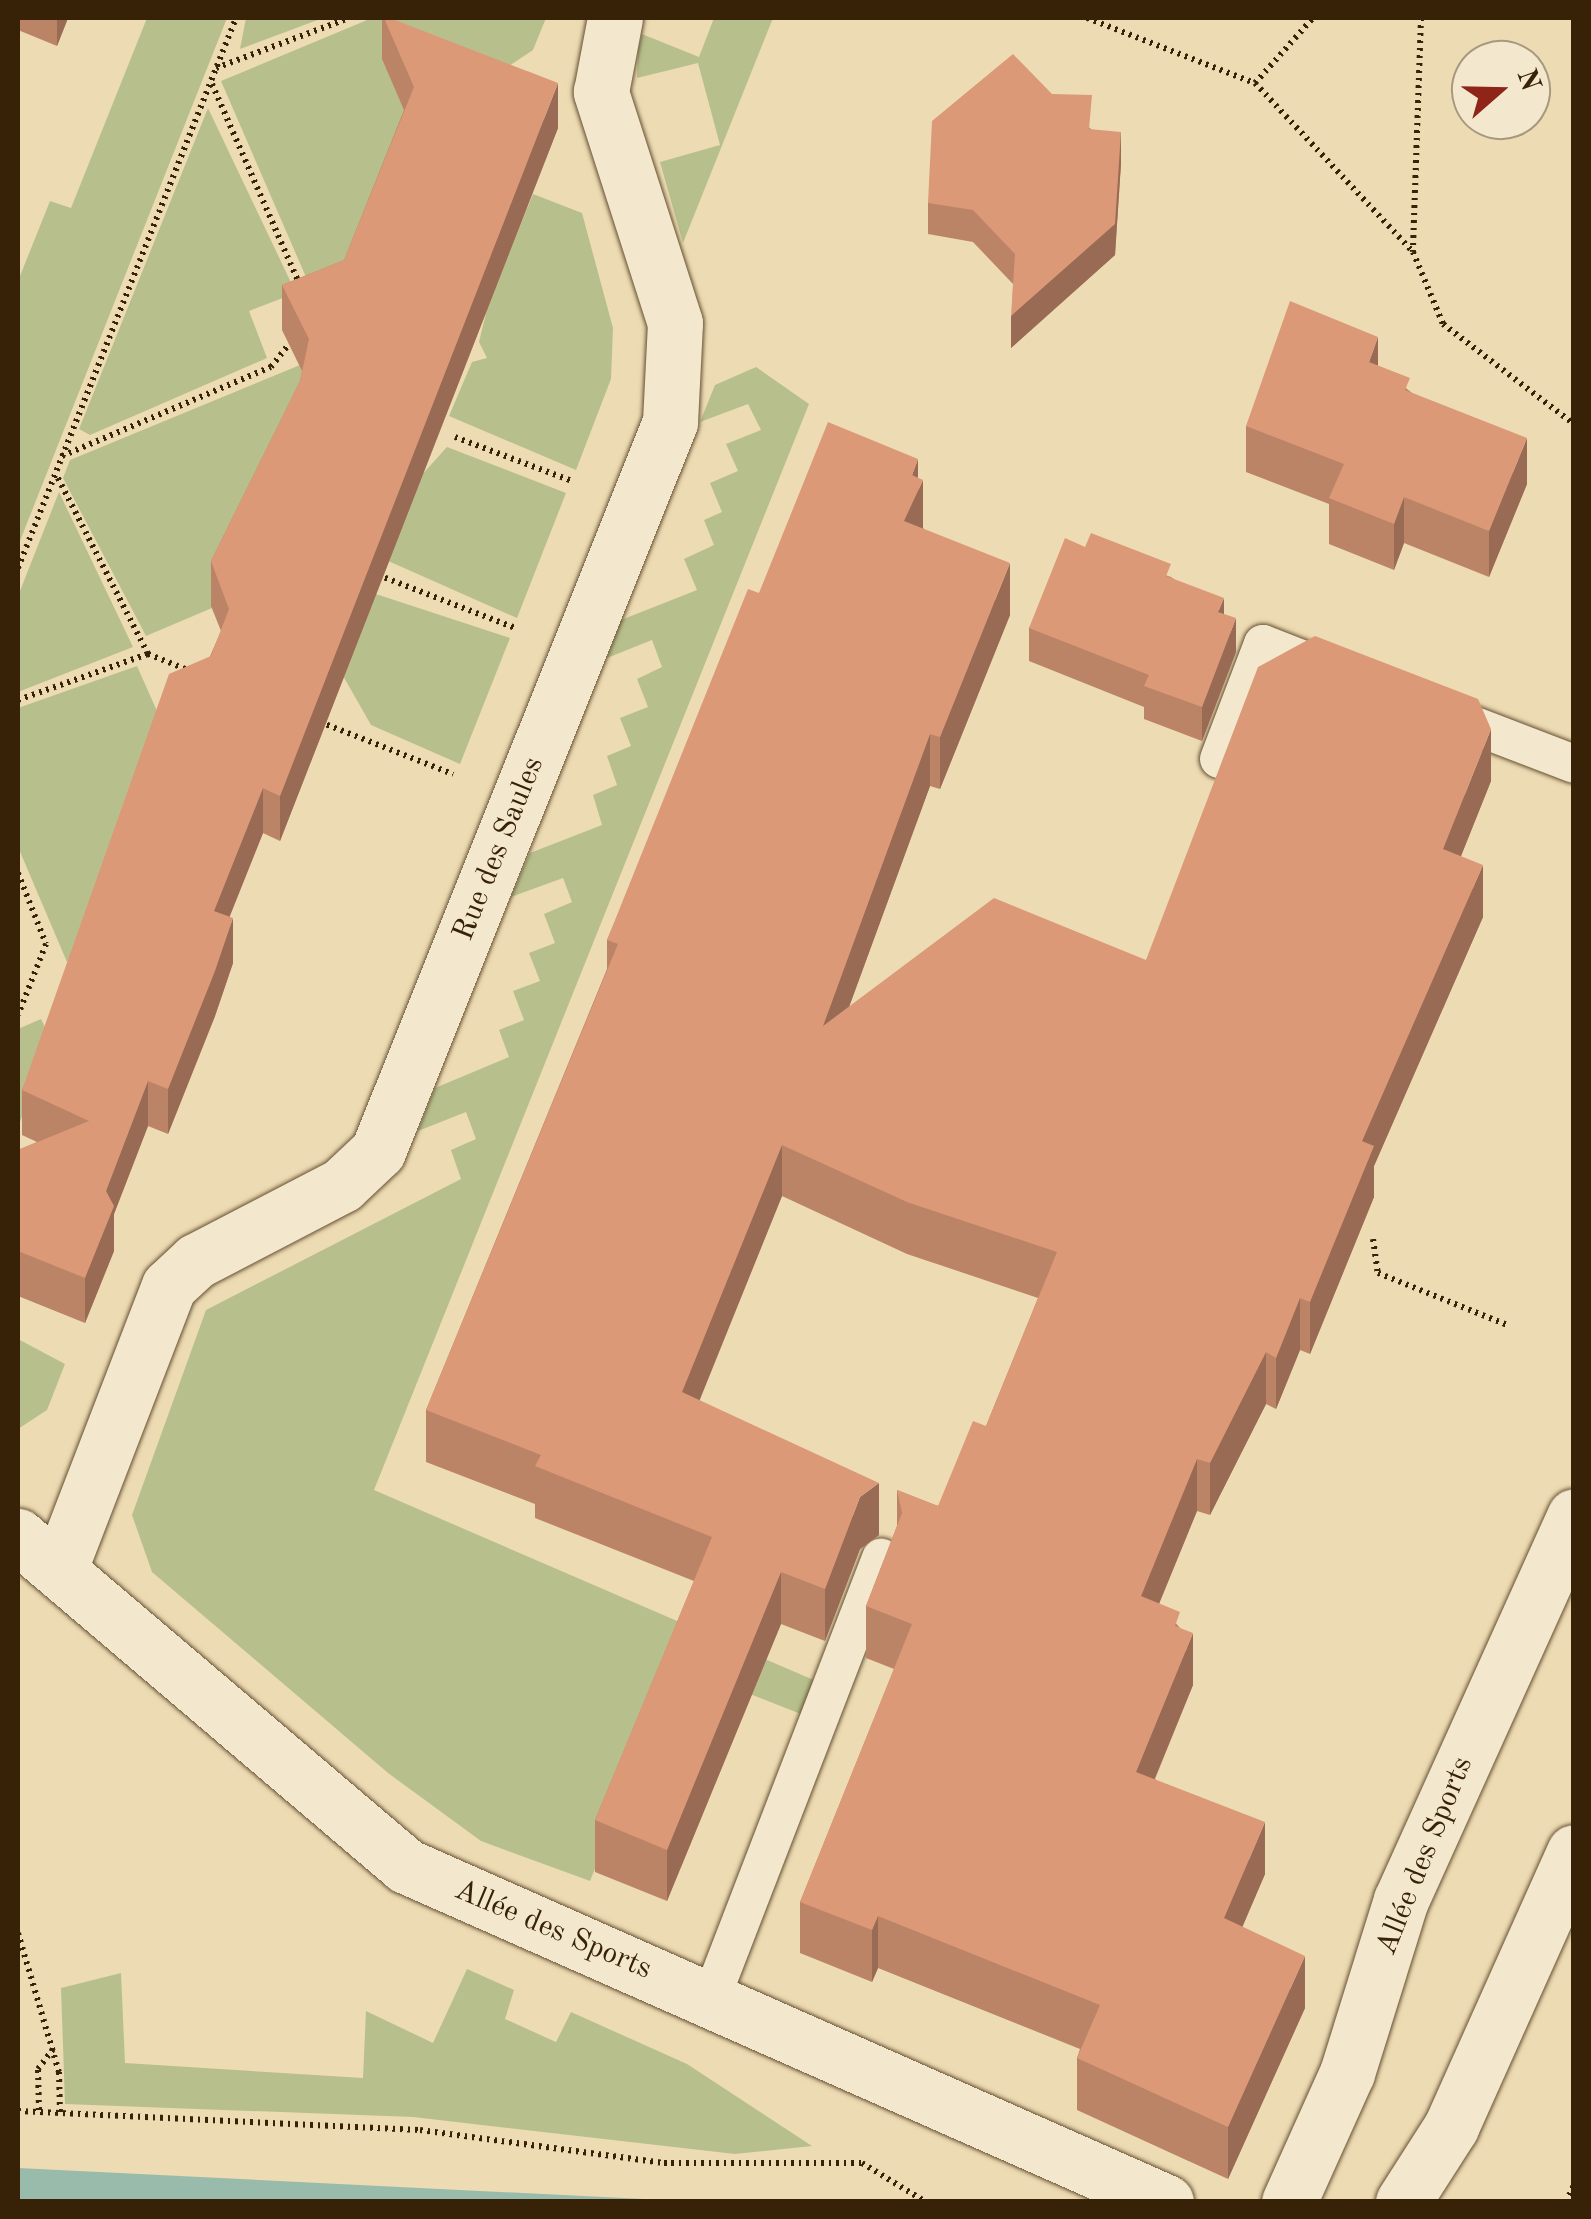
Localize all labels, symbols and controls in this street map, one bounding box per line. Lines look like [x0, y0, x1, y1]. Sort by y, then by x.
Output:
north arrow [1451, 40, 1551, 140]
text: N [1510, 66, 1544, 95]
street label: Rue des Saules [446, 752, 552, 946]
street label: Allée des Sports [1369, 1752, 1481, 1960]
street label: Allée des Sports [449, 1872, 657, 1988]

